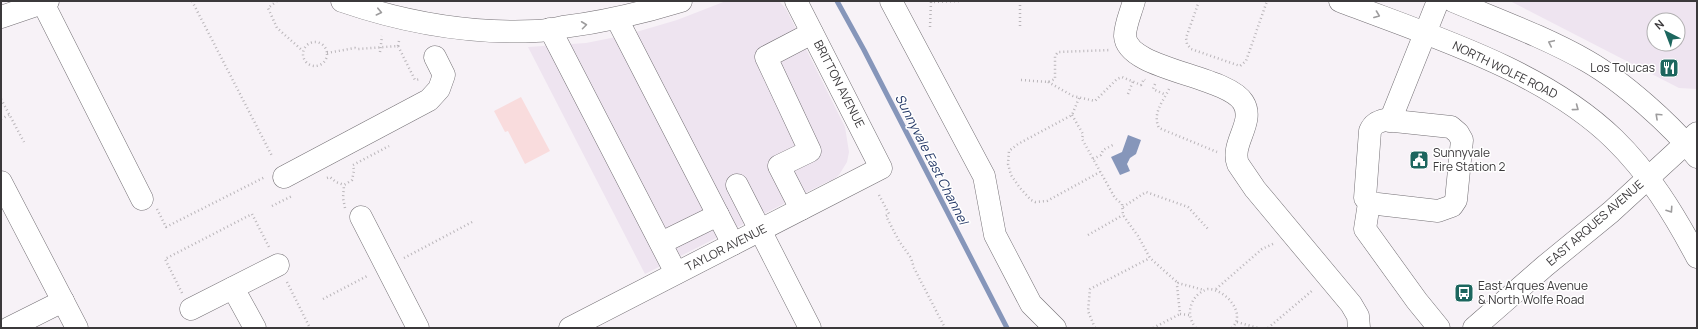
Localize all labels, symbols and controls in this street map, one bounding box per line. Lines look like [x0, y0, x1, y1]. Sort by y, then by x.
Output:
one-way arrow [376, 8, 383, 16]
one-way arrow [1373, 10, 1380, 18]
north arrow [1646, 12, 1686, 52]
text: N [1651, 16, 1667, 32]
one-way arrow [581, 21, 587, 30]
street label: BRITTON AVENUE [810, 37, 869, 131]
street label: NORTH WOLFE ROAD [1450, 37, 1561, 102]
one-way arrow [1548, 40, 1555, 48]
restaurant icon: Los Tolucas [1658, 57, 1680, 79]
place label: Los Tolucas [1590, 59, 1655, 76]
water label: Sunnyvale East Channel [891, 91, 974, 229]
one-way arrow [1571, 103, 1578, 110]
one-way arrow [1655, 114, 1662, 121]
place label: Sunnyvale Fire Station 2 [1433, 144, 1506, 175]
public building icon: Sunnyvale Fire Station 2 [1408, 149, 1430, 171]
street label: EAST ARQUES AVENUE [1542, 176, 1647, 270]
one-way arrow [1665, 205, 1672, 212]
street label: TAYLOR AVENUE [682, 220, 770, 275]
place label: East Arques Avenue & North Wolfe Road [1478, 277, 1588, 308]
bus stop icon: East Arques Avenue & North Wolfe Road [1453, 282, 1475, 304]

